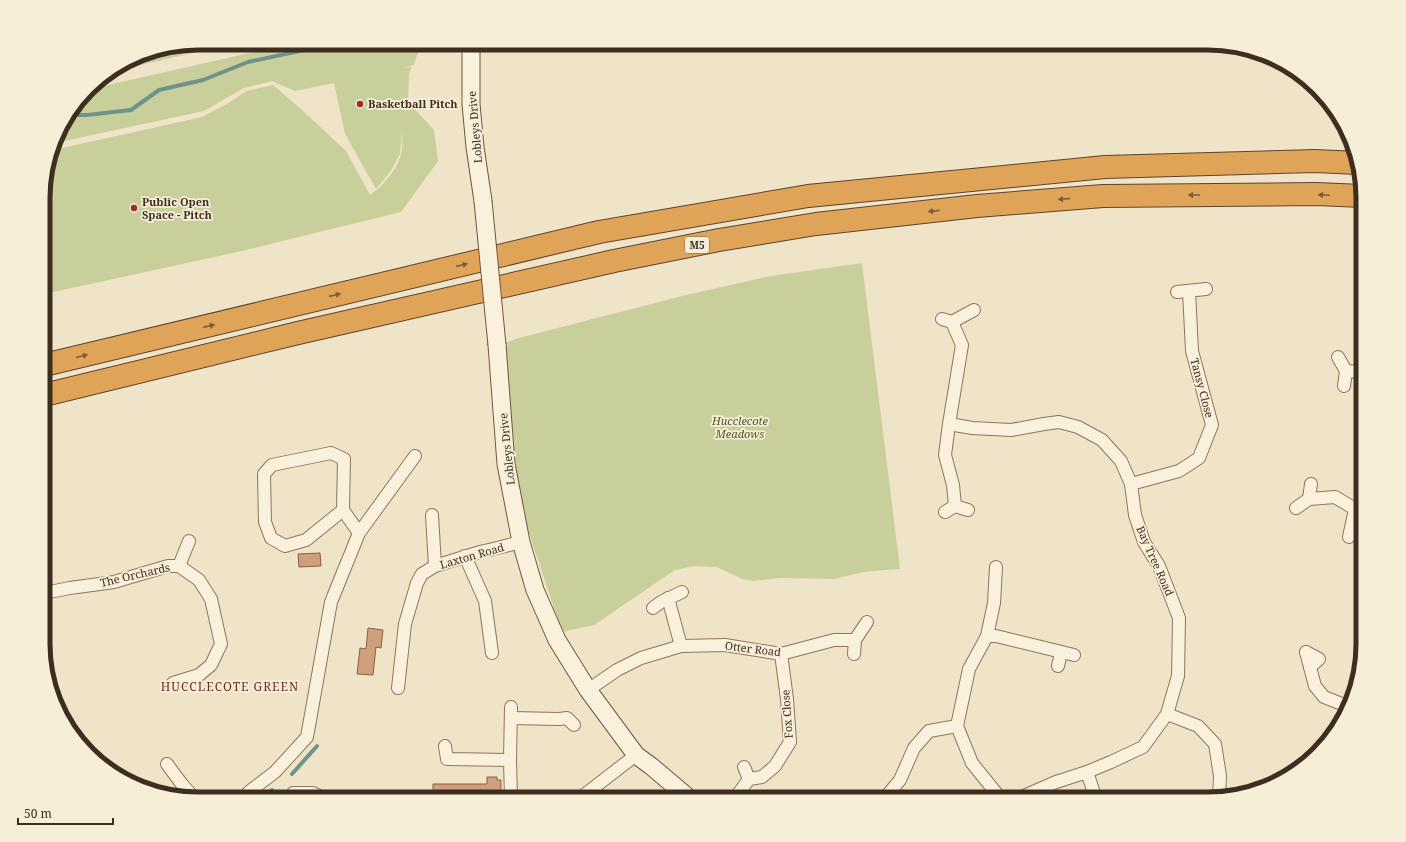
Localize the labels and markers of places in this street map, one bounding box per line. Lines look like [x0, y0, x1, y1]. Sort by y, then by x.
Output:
place label: Basketball Pitch [368, 96, 458, 111]
marker: Basketball Pitch [355, 99, 365, 109]
place label: Public Open Space - Pitch [142, 194, 212, 222]
marker: Public Open Space - Pitch [129, 203, 139, 213]

